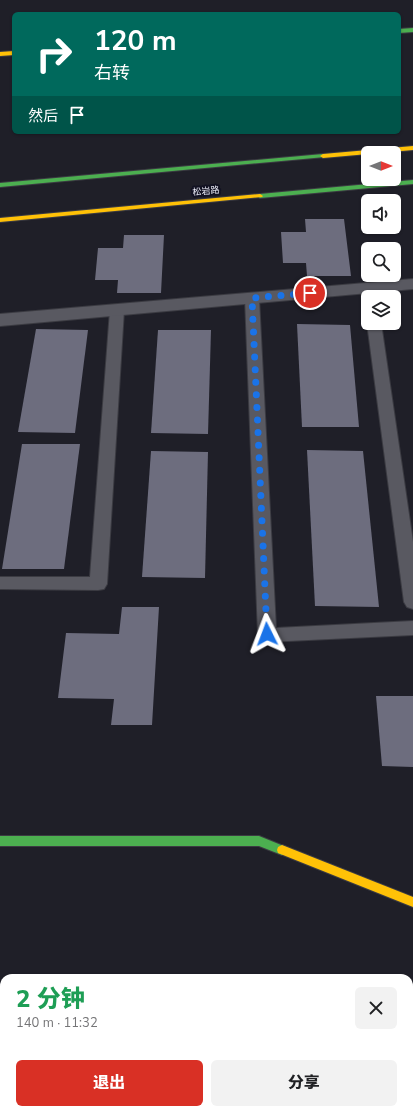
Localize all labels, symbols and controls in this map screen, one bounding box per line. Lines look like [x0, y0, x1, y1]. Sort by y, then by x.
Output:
text: 120 m [94, 22, 177, 60]
icon: right [28, 28, 80, 80]
text: 右转 [94, 61, 130, 85]
icon: arrive [66, 104, 88, 126]
text: 然后 [28, 106, 58, 126]
north arrow [361, 146, 401, 186]
map controls [361, 146, 401, 330]
street label: 松岩路 [192, 184, 220, 198]
button: sound [361, 194, 401, 234]
button: search [361, 242, 401, 282]
pin [293, 276, 327, 310]
icon: arrive [299, 282, 321, 304]
button: layers [361, 290, 401, 330]
position arrow [246, 613, 288, 655]
text: 2 分钟 [16, 983, 85, 1015]
button: close [355, 987, 397, 1029]
text: 140 m · 11:32 [16, 1014, 98, 1032]
button: 退出 [16, 1060, 203, 1106]
button: 分享 [211, 1060, 397, 1106]

